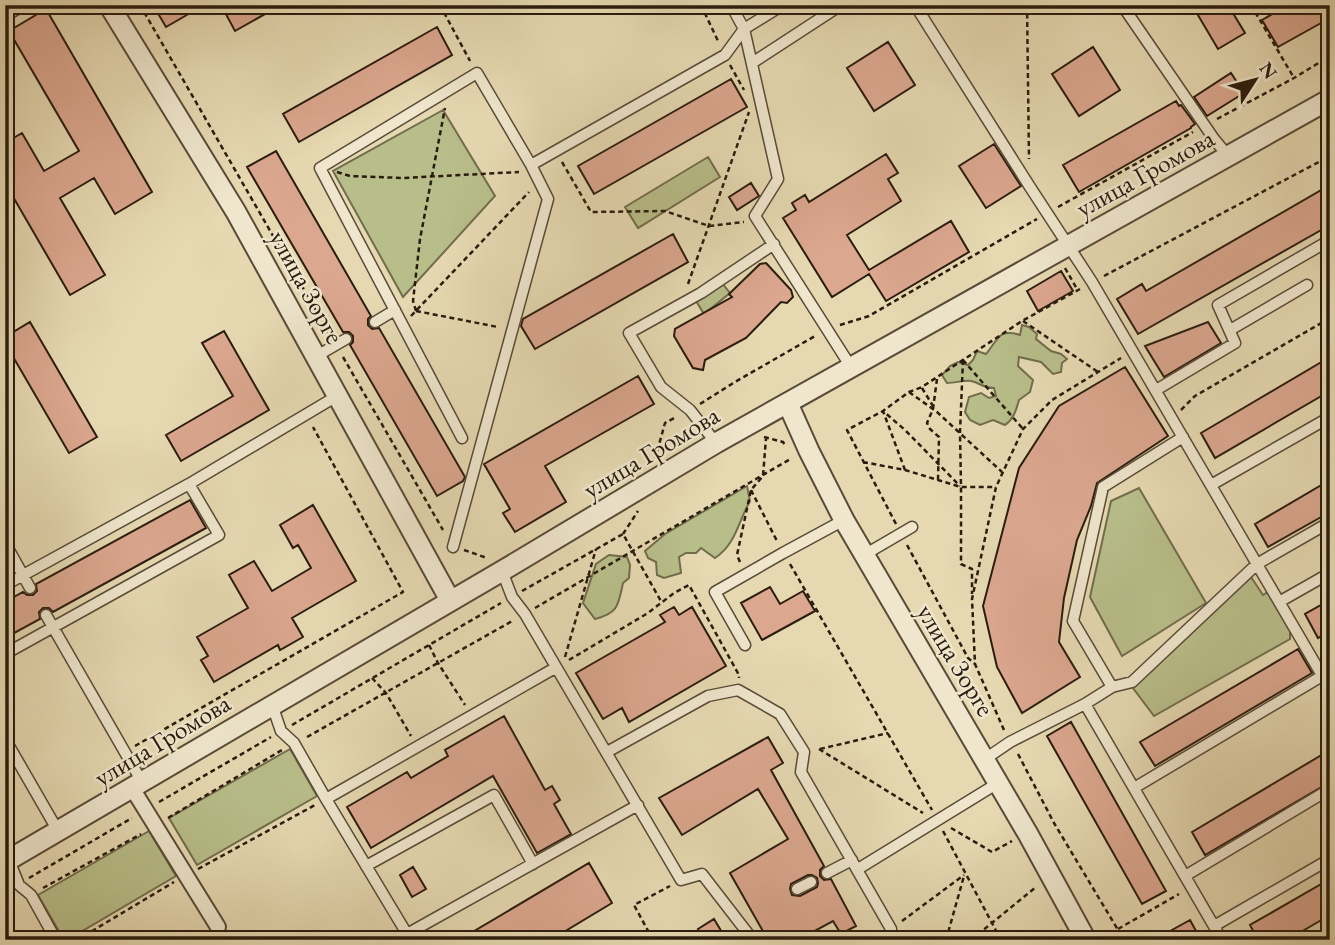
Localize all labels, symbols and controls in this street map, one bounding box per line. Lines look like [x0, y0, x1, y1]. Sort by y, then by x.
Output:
north arrow [1220, 46, 1290, 116]
text: N [1254, 57, 1283, 84]
street label: улица Громова [1070, 121, 1221, 225]
street label: улица Зорге [262, 224, 352, 350]
street label: улица Громова [577, 398, 726, 506]
street label: улица Зорге [909, 598, 1003, 722]
street label: улица Громова [88, 686, 237, 794]

